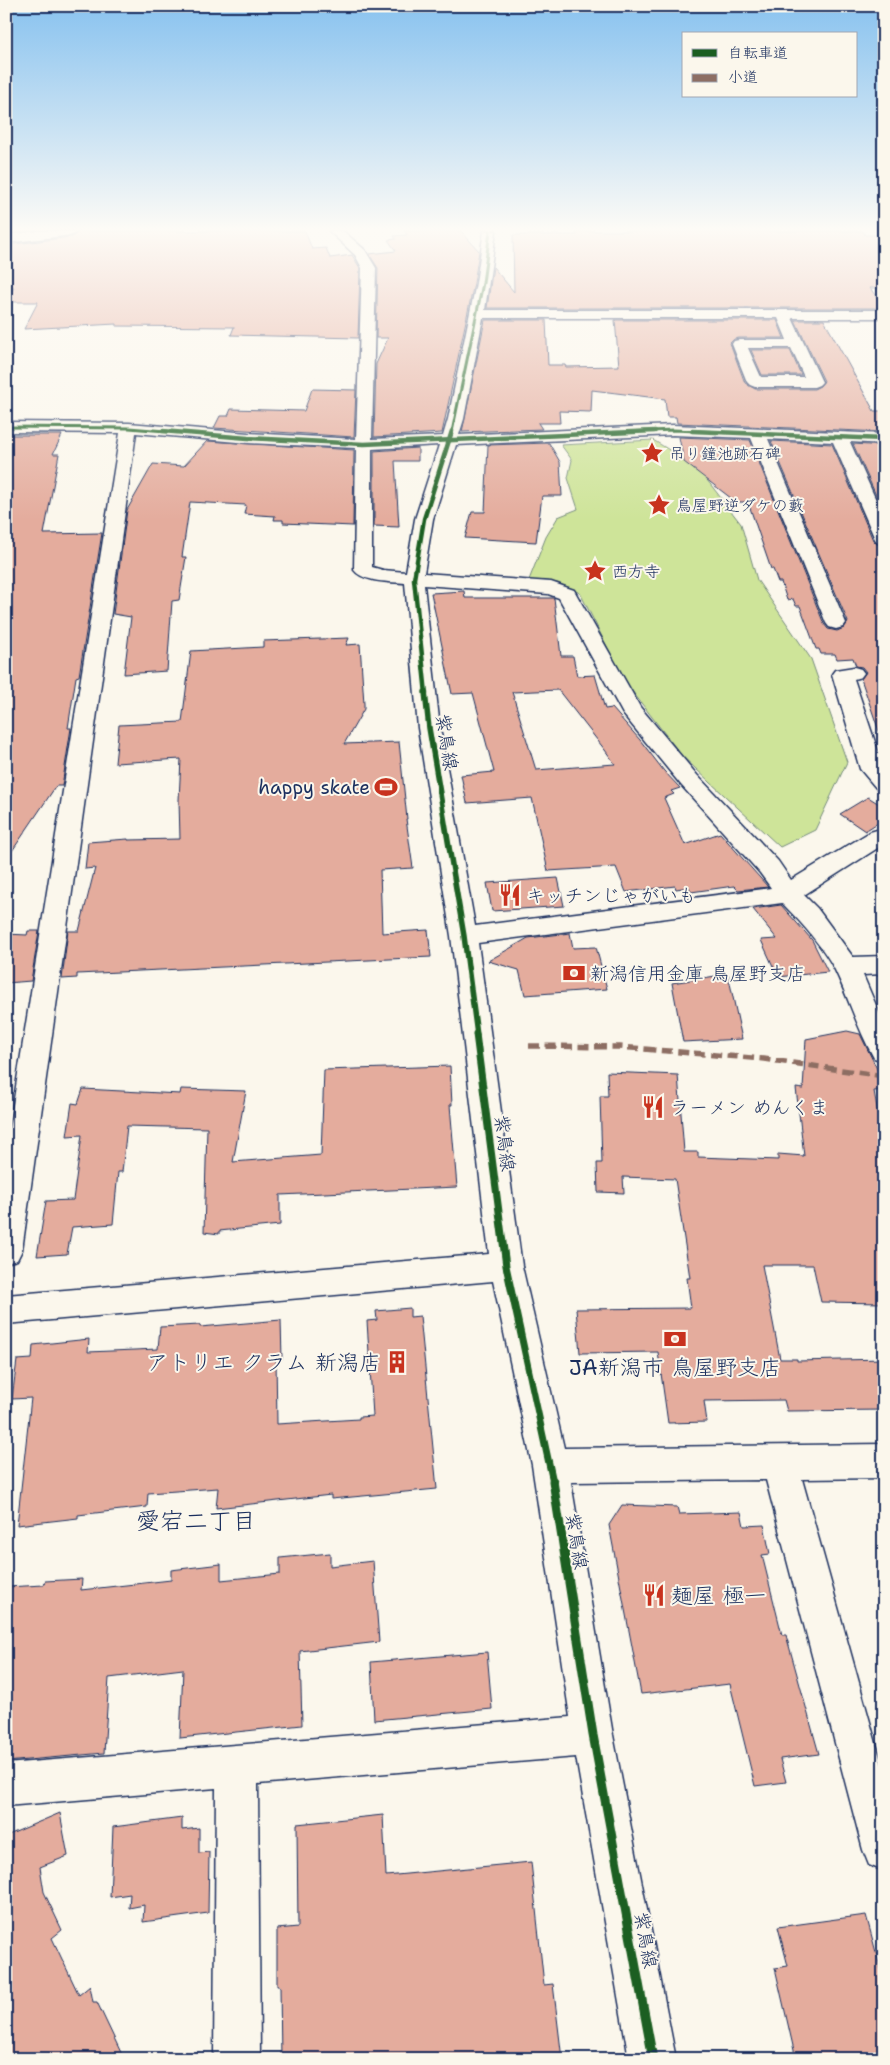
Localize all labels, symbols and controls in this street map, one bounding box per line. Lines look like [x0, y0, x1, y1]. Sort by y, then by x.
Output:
legend [682, 32, 858, 98]
text: 自転車道 [728, 43, 788, 63]
text: 小道 [728, 67, 758, 87]
place icon: 吊り鐘池跡石碑 [639, 440, 665, 466]
place label: 吊り鐘池跡石碑 [669, 443, 781, 464]
place icon: 鳥屋野逆ダケの藪 [646, 492, 672, 518]
place label: 鳥屋野逆ダケの藪 [676, 495, 804, 516]
place icon: 西方寺 [582, 558, 608, 584]
place label: 西方寺 [612, 561, 660, 582]
street label: 紫鳥線 [430, 712, 464, 772]
sports icon: happy skate [373, 774, 399, 800]
place label: happy skate [258, 775, 370, 800]
restaurant icon: キッチンじゃがいも [497, 882, 523, 908]
place label: キッチンじゃがいも [526, 883, 697, 908]
bank icon: 新潟信用金庫 鳥屋野支店 [561, 960, 587, 986]
place label: 新潟信用金庫 鳥屋野支店 [590, 961, 805, 986]
restaurant icon: ラーメン めんくま [640, 1094, 666, 1120]
place label: ラーメン めんくま [670, 1095, 828, 1120]
street label: 紫鳥線 [489, 1113, 521, 1173]
bank icon: JA新潟市 鳥屋野支店 [662, 1326, 688, 1352]
place label: アトリエ クラム 新潟店 [146, 1348, 381, 1377]
building icon: アトリエ クラム 新潟店 [384, 1349, 410, 1375]
place label: JA新潟市 鳥屋野支店 [569, 1353, 781, 1382]
district label: 愛宕二丁目 [136, 1505, 256, 1537]
street label: 紫鳥線 [560, 1511, 594, 1571]
place label: 麺屋 極一 [671, 1581, 767, 1610]
restaurant icon: 麺屋 極一 [641, 1582, 667, 1608]
street label: 紫鳥線 [629, 1910, 663, 1970]

